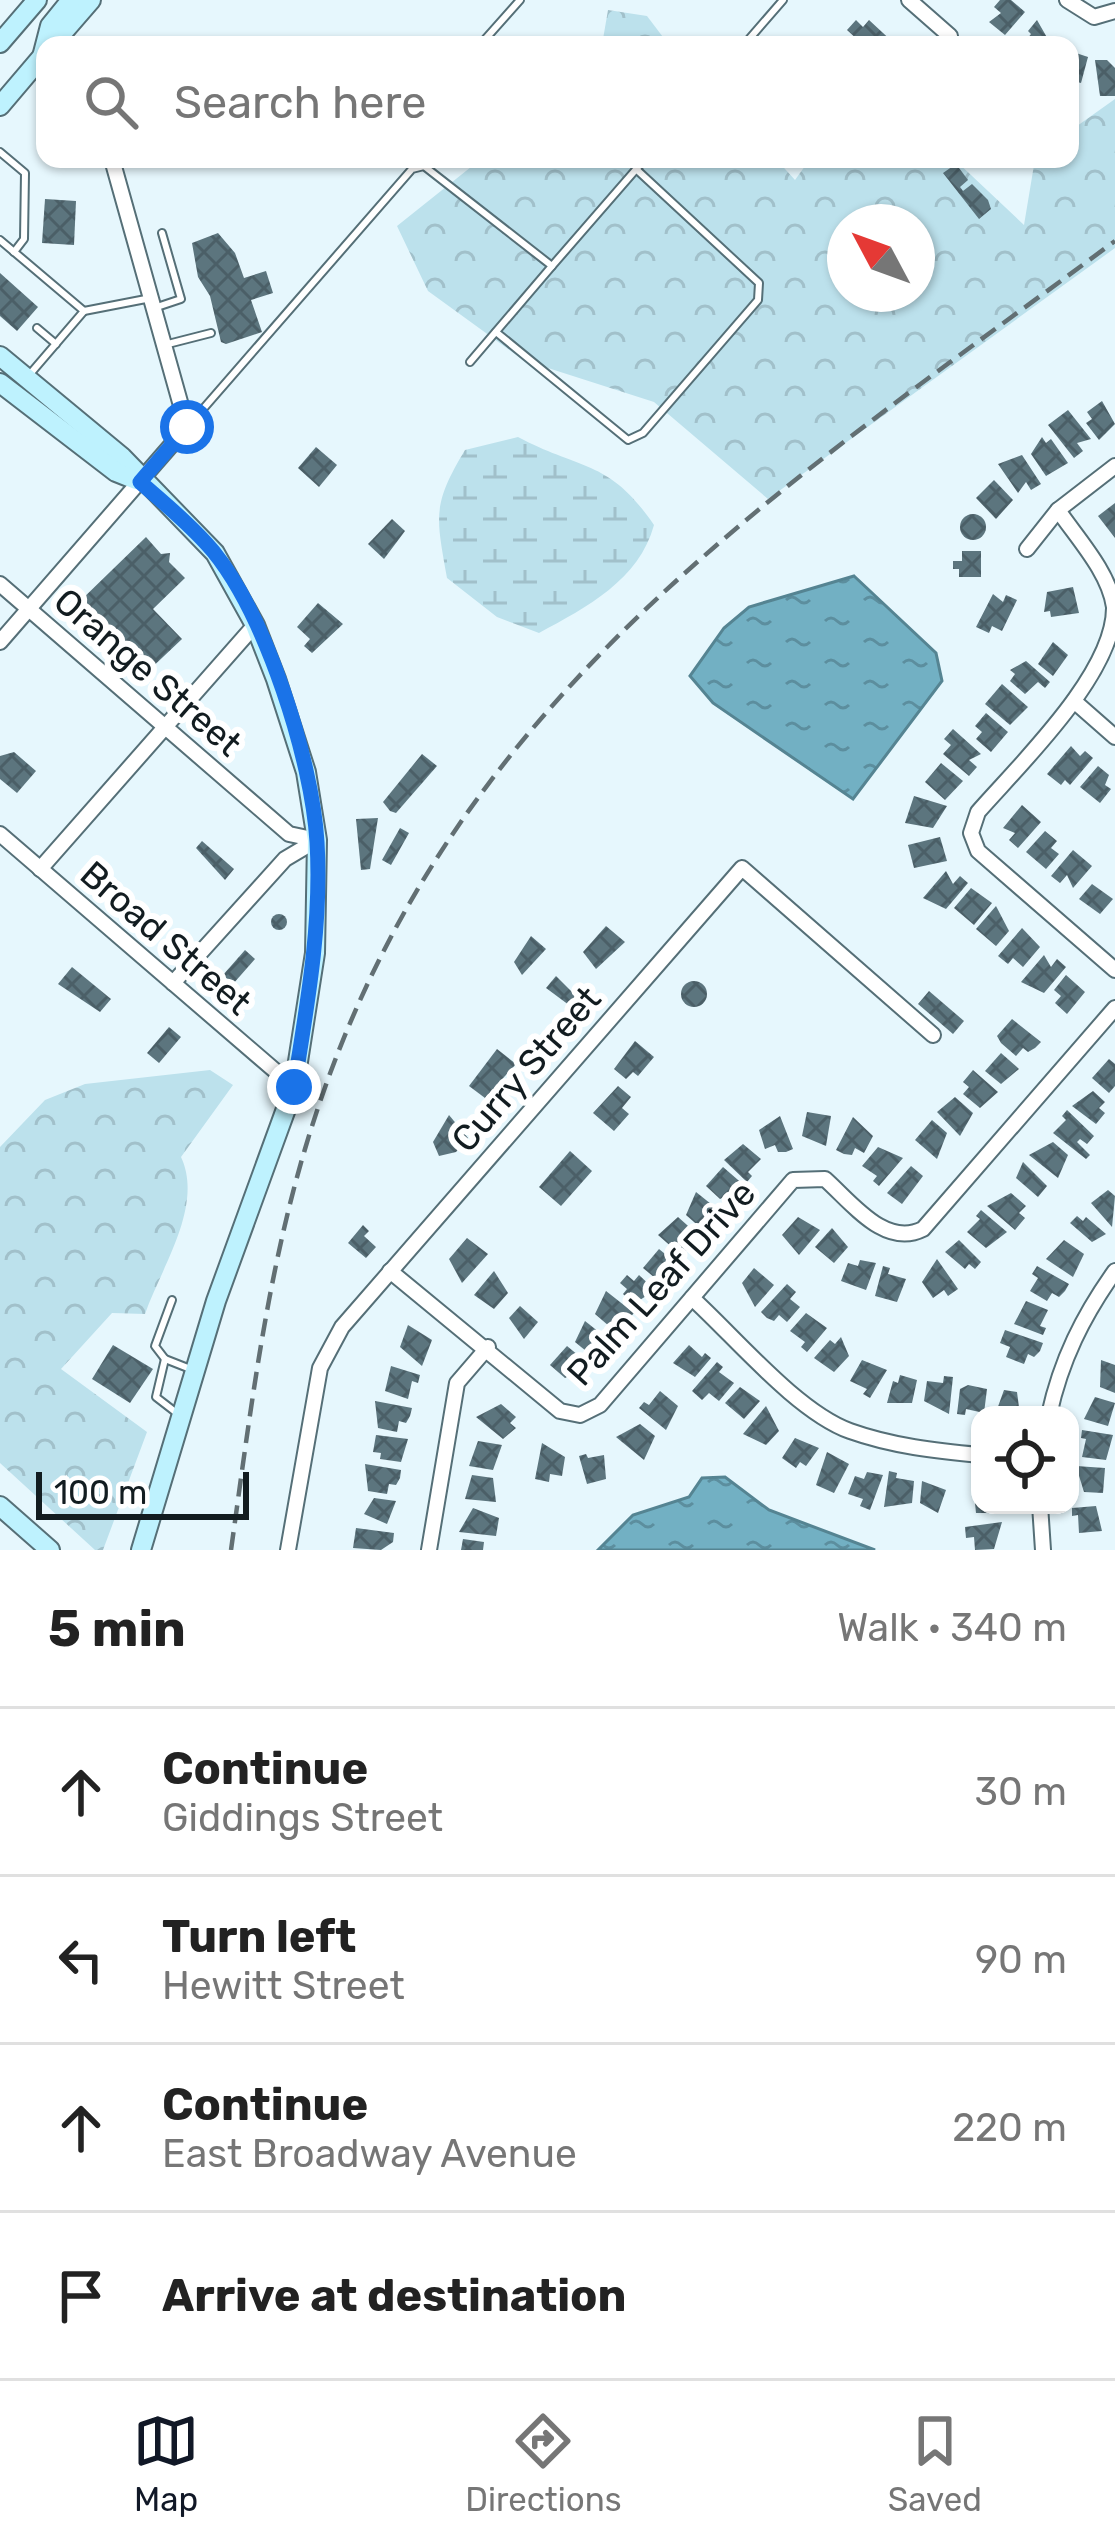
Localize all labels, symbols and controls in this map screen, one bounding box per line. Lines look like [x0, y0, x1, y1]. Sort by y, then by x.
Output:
search box [36, 36, 1079, 168]
icon: search [78, 69, 144, 135]
text: Search here [174, 76, 426, 129]
north arrow [827, 204, 935, 312]
route start [160, 400, 214, 454]
street label: Orange Street [46, 579, 250, 765]
street label: Broad Street [72, 852, 260, 1024]
street label: Curry Street [443, 978, 609, 1160]
route end [267, 1060, 321, 1114]
street label: Palm Leaf Drive [558, 1172, 764, 1394]
map controls [971, 1406, 1079, 1514]
button: locate [971, 1406, 1079, 1514]
scale bar [36, 1466, 249, 1519]
text: 100 m [54, 1473, 147, 1512]
text: 5 min [48, 1598, 186, 1659]
text: Walk · 340 m [837, 1605, 1067, 1651]
text: Continue [162, 1742, 368, 1795]
icon: ahead [48, 1759, 114, 1825]
text: 30 m [975, 1769, 1067, 1815]
text: Giddings Street [162, 1795, 443, 1841]
text: Turn left [162, 1910, 356, 1963]
icon: left [48, 1927, 114, 1993]
text: 90 m [975, 1937, 1067, 1983]
text: Hewitt Street [162, 1963, 405, 2009]
text: Continue [162, 2078, 368, 2131]
icon: ahead [48, 2095, 114, 2161]
text: 220 m [952, 2105, 1067, 2151]
text: East Broadway Avenue [162, 2131, 577, 2177]
icon: arrive [48, 2263, 114, 2329]
text: Arrive at destination [162, 2269, 627, 2322]
tab: Map [133, 2408, 199, 2519]
tab: Directions [465, 2408, 622, 2519]
tab: Saved [888, 2408, 982, 2519]

